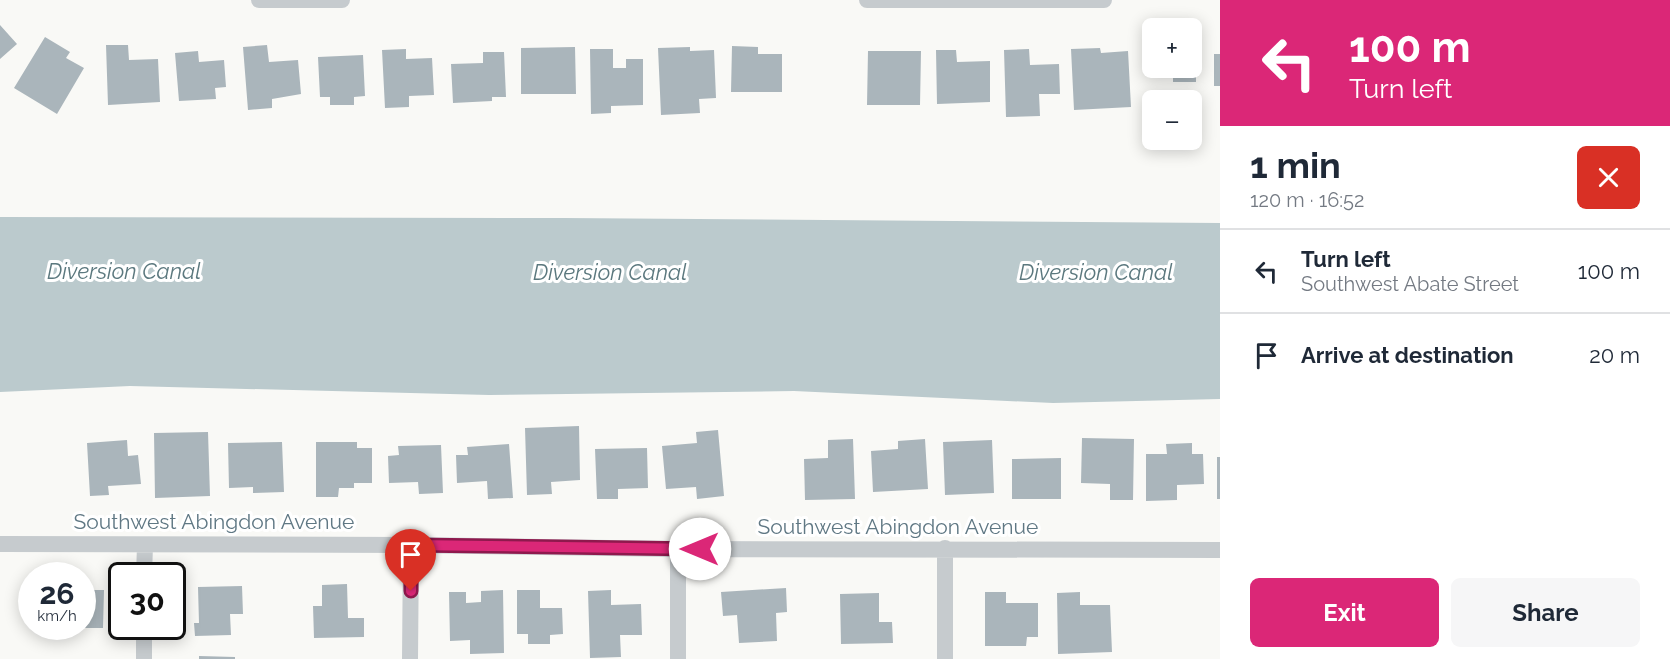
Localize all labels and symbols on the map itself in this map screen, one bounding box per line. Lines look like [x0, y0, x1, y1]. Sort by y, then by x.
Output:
water label: Diversion Canal [47, 258, 201, 284]
water label: Diversion Canal [533, 259, 687, 285]
water label: Diversion Canal [1019, 259, 1173, 285]
street label: Southwest Abingdon Avenue [74, 509, 354, 534]
street label: Southwest Abingdon Avenue [758, 514, 1038, 539]
position arrow [668, 517, 732, 581]
pin [385, 529, 436, 591]
speed limit sign: 30 [108, 562, 186, 640]

